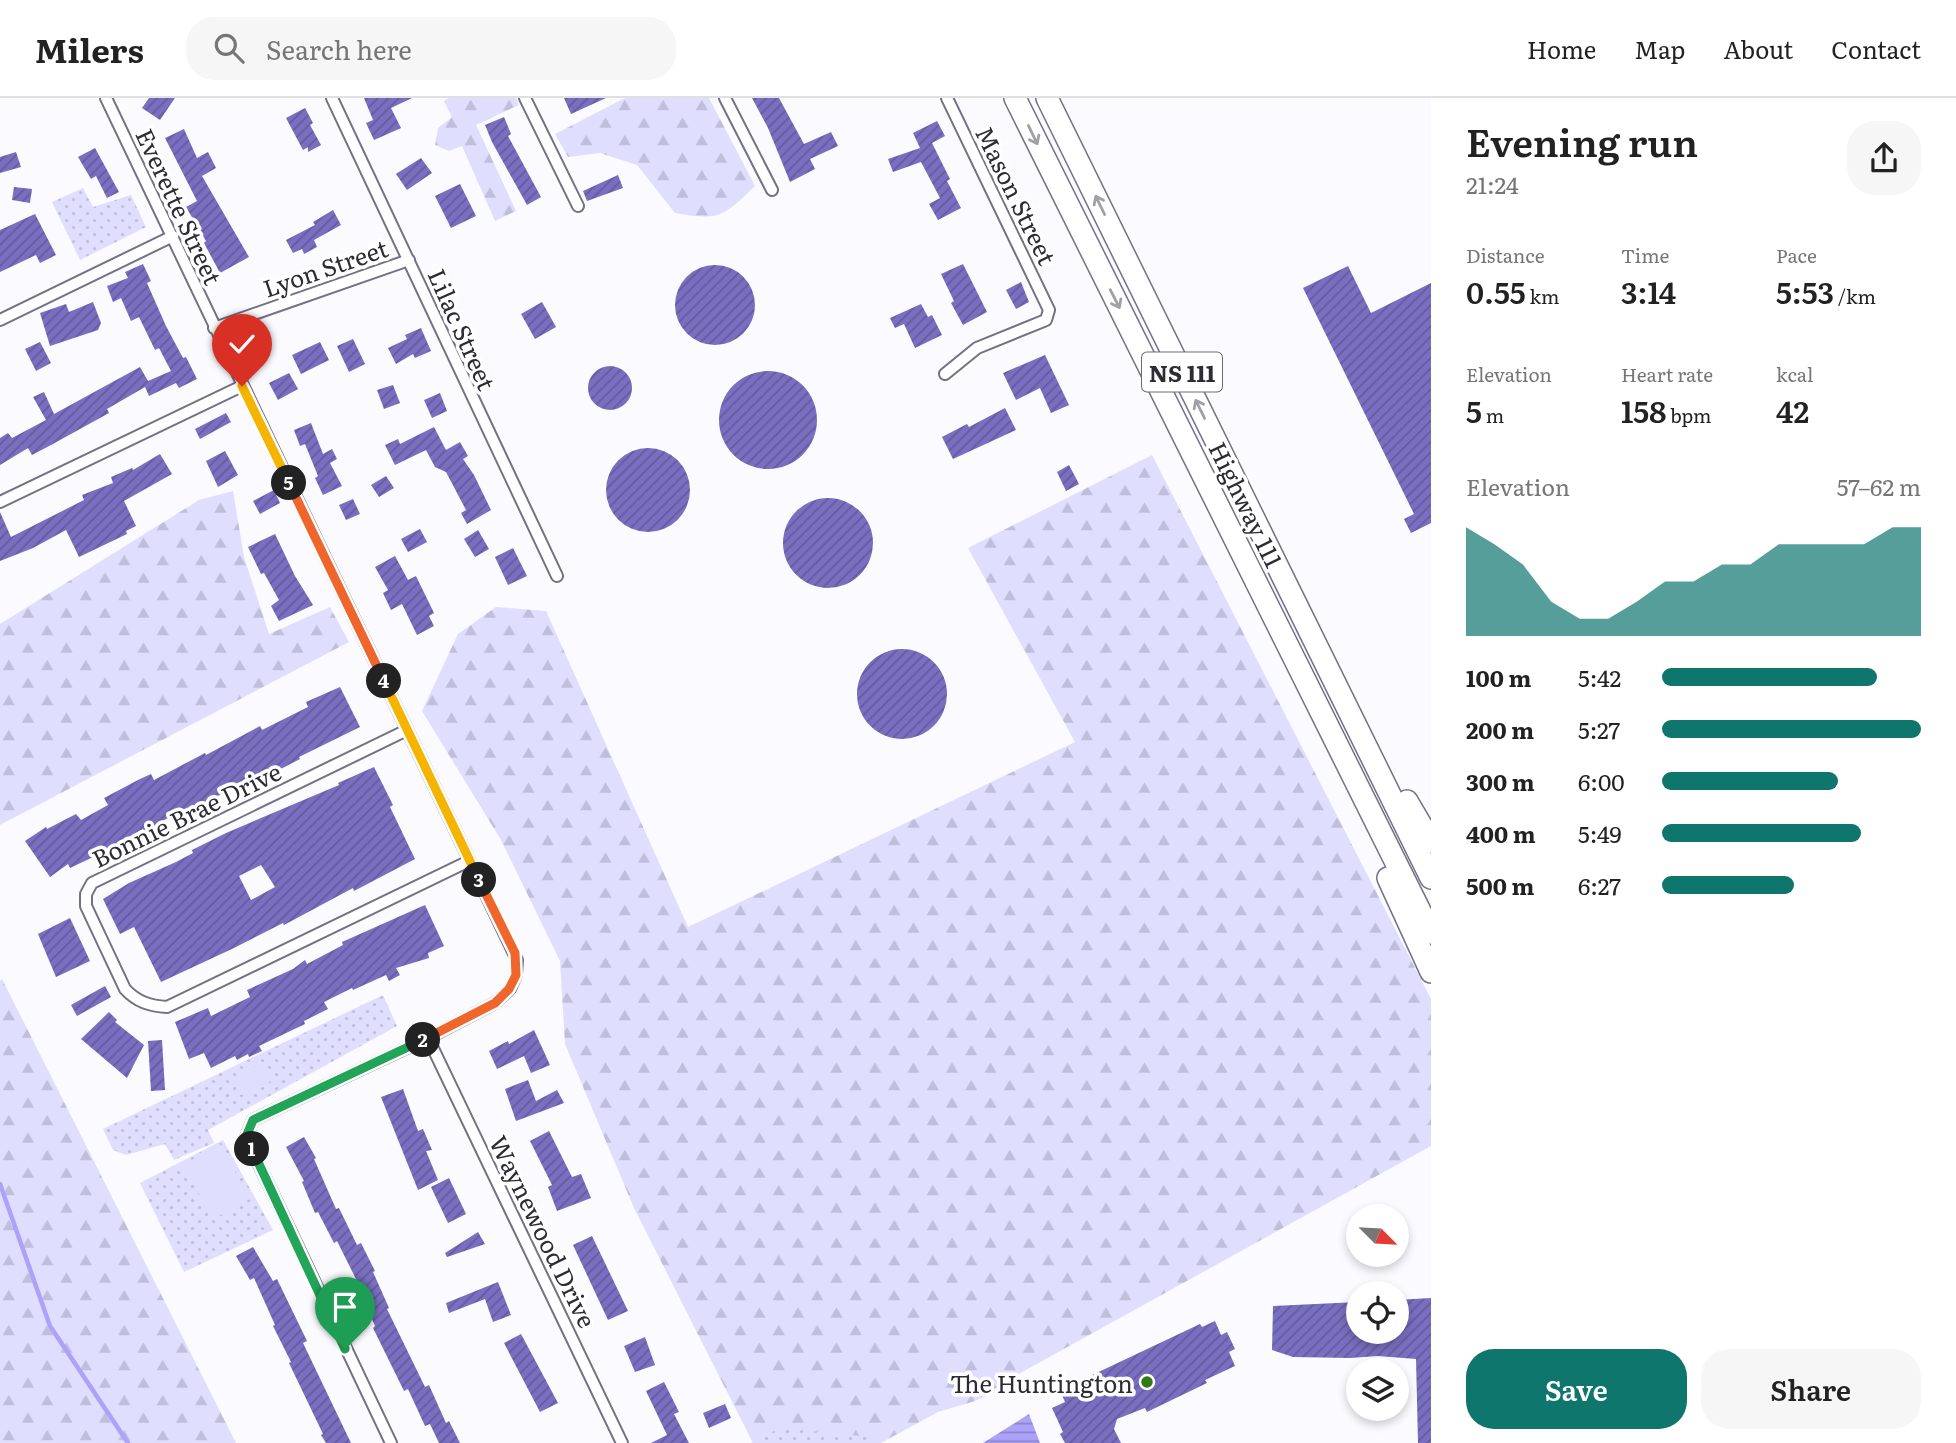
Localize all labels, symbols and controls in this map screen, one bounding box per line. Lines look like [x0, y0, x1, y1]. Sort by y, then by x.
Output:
search box [186, 17, 676, 80]
text: Milers [35, 24, 144, 73]
icon: search [210, 29, 248, 67]
text: Search here [266, 29, 412, 68]
text: Home [1527, 31, 1596, 66]
text: Map [1634, 31, 1685, 66]
text: About [1723, 31, 1793, 66]
text: Contact [1831, 31, 1921, 66]
text: Evening run [1466, 112, 1698, 169]
street label: Mason Street [968, 120, 1066, 270]
button: share [1847, 121, 1921, 195]
street label: Everette Street [128, 122, 232, 290]
one-way arrow [1027, 124, 1041, 145]
text: 21:24 [1466, 167, 1519, 201]
one-way arrow [1092, 195, 1106, 216]
street label: Lyon Street [258, 229, 392, 305]
text: Distance [1466, 241, 1545, 269]
text: Time [1621, 241, 1669, 269]
text: Pace [1776, 241, 1817, 269]
street label: Lilac Street [421, 263, 505, 396]
text: 0.55 [1466, 269, 1526, 313]
text: 3:14 [1621, 269, 1676, 313]
text: 5:53 [1776, 269, 1834, 313]
text: km [1526, 282, 1559, 310]
text: /km [1834, 282, 1876, 310]
one-way arrow [1109, 289, 1123, 309]
pin [212, 314, 272, 386]
icon: check [223, 325, 261, 363]
road number: NS 111 [1142, 353, 1222, 392]
text: Elevation [1466, 360, 1552, 388]
text: Heart rate [1621, 360, 1713, 388]
text: kcal [1776, 360, 1813, 388]
text: 5 [1466, 388, 1482, 432]
text: 158 [1621, 388, 1666, 432]
text: 42 [1776, 388, 1809, 432]
one-way arrow [1193, 399, 1207, 420]
text: m [1482, 401, 1504, 429]
text: bpm [1666, 401, 1712, 429]
street label: Highway 111 [1201, 435, 1293, 573]
pin: 5 [272, 466, 306, 500]
text: 5 [283, 468, 294, 496]
text: Elevation [1466, 469, 1570, 503]
text: 57–62 m [1837, 469, 1921, 503]
text: 100 m [1466, 660, 1531, 694]
text: 5:42 [1578, 660, 1621, 694]
pin: 4 [366, 664, 402, 698]
text: 4 [378, 666, 389, 694]
text: 200 m [1466, 712, 1534, 746]
text: 5:27 [1578, 712, 1620, 746]
street label: Bonnie Brae Drive [85, 753, 287, 875]
text: 300 m [1466, 764, 1535, 798]
text: 6:00 [1578, 764, 1625, 798]
text: 400 m [1466, 816, 1536, 850]
text: 5:49 [1578, 816, 1622, 850]
pin: 3 [462, 862, 496, 898]
text: 3 [473, 865, 484, 893]
text: 500 m [1466, 868, 1534, 902]
text: 6:27 [1578, 868, 1621, 902]
pin: 2 [406, 1023, 440, 1058]
text: 2 [417, 1025, 428, 1053]
street label: Waynewood Drive [482, 1129, 606, 1333]
pin: 1 [234, 1132, 270, 1166]
text: 1 [248, 1134, 255, 1162]
north arrow [1346, 1204, 1409, 1267]
map controls [1346, 1204, 1409, 1421]
pin [315, 1277, 375, 1349]
button: locate [1346, 1281, 1409, 1344]
icon: arrive [326, 1288, 364, 1326]
button: Save [1466, 1349, 1687, 1429]
button: Share [1701, 1349, 1921, 1429]
button: layers [1346, 1358, 1409, 1421]
place label: The Huntington [950, 1365, 1133, 1400]
marker: The Huntington [1139, 1374, 1155, 1390]

